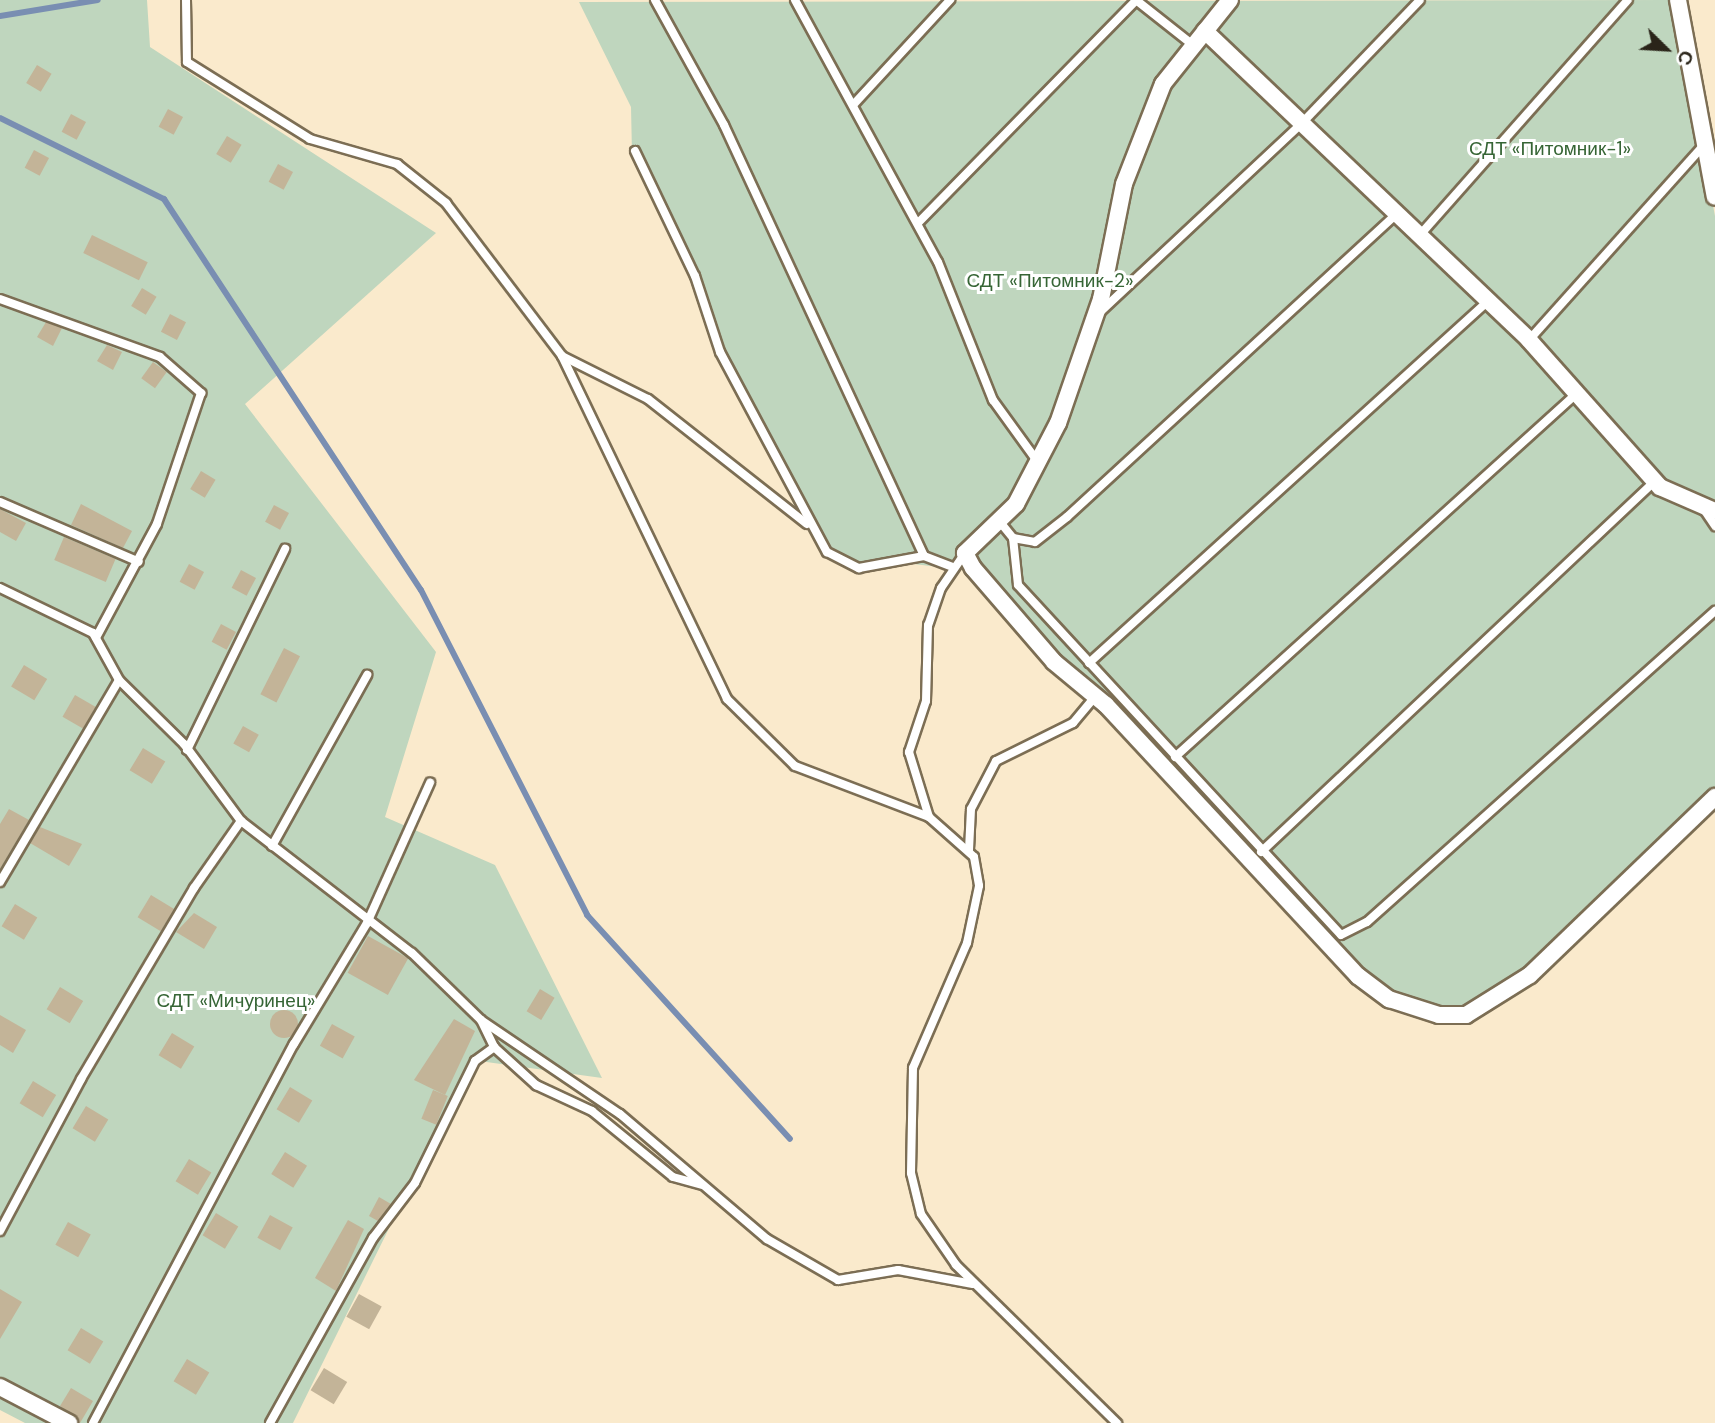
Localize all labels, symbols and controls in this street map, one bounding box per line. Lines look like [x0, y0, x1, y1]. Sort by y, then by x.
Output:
north arrow [1631, 14, 1701, 84]
text: С [1671, 46, 1700, 69]
park label: СДТ «Питомник-1» [1469, 138, 1631, 160]
park label: СДТ «Питомник-2» [966, 270, 1134, 292]
park label: СДТ «Мичуринец» [157, 990, 315, 1012]

